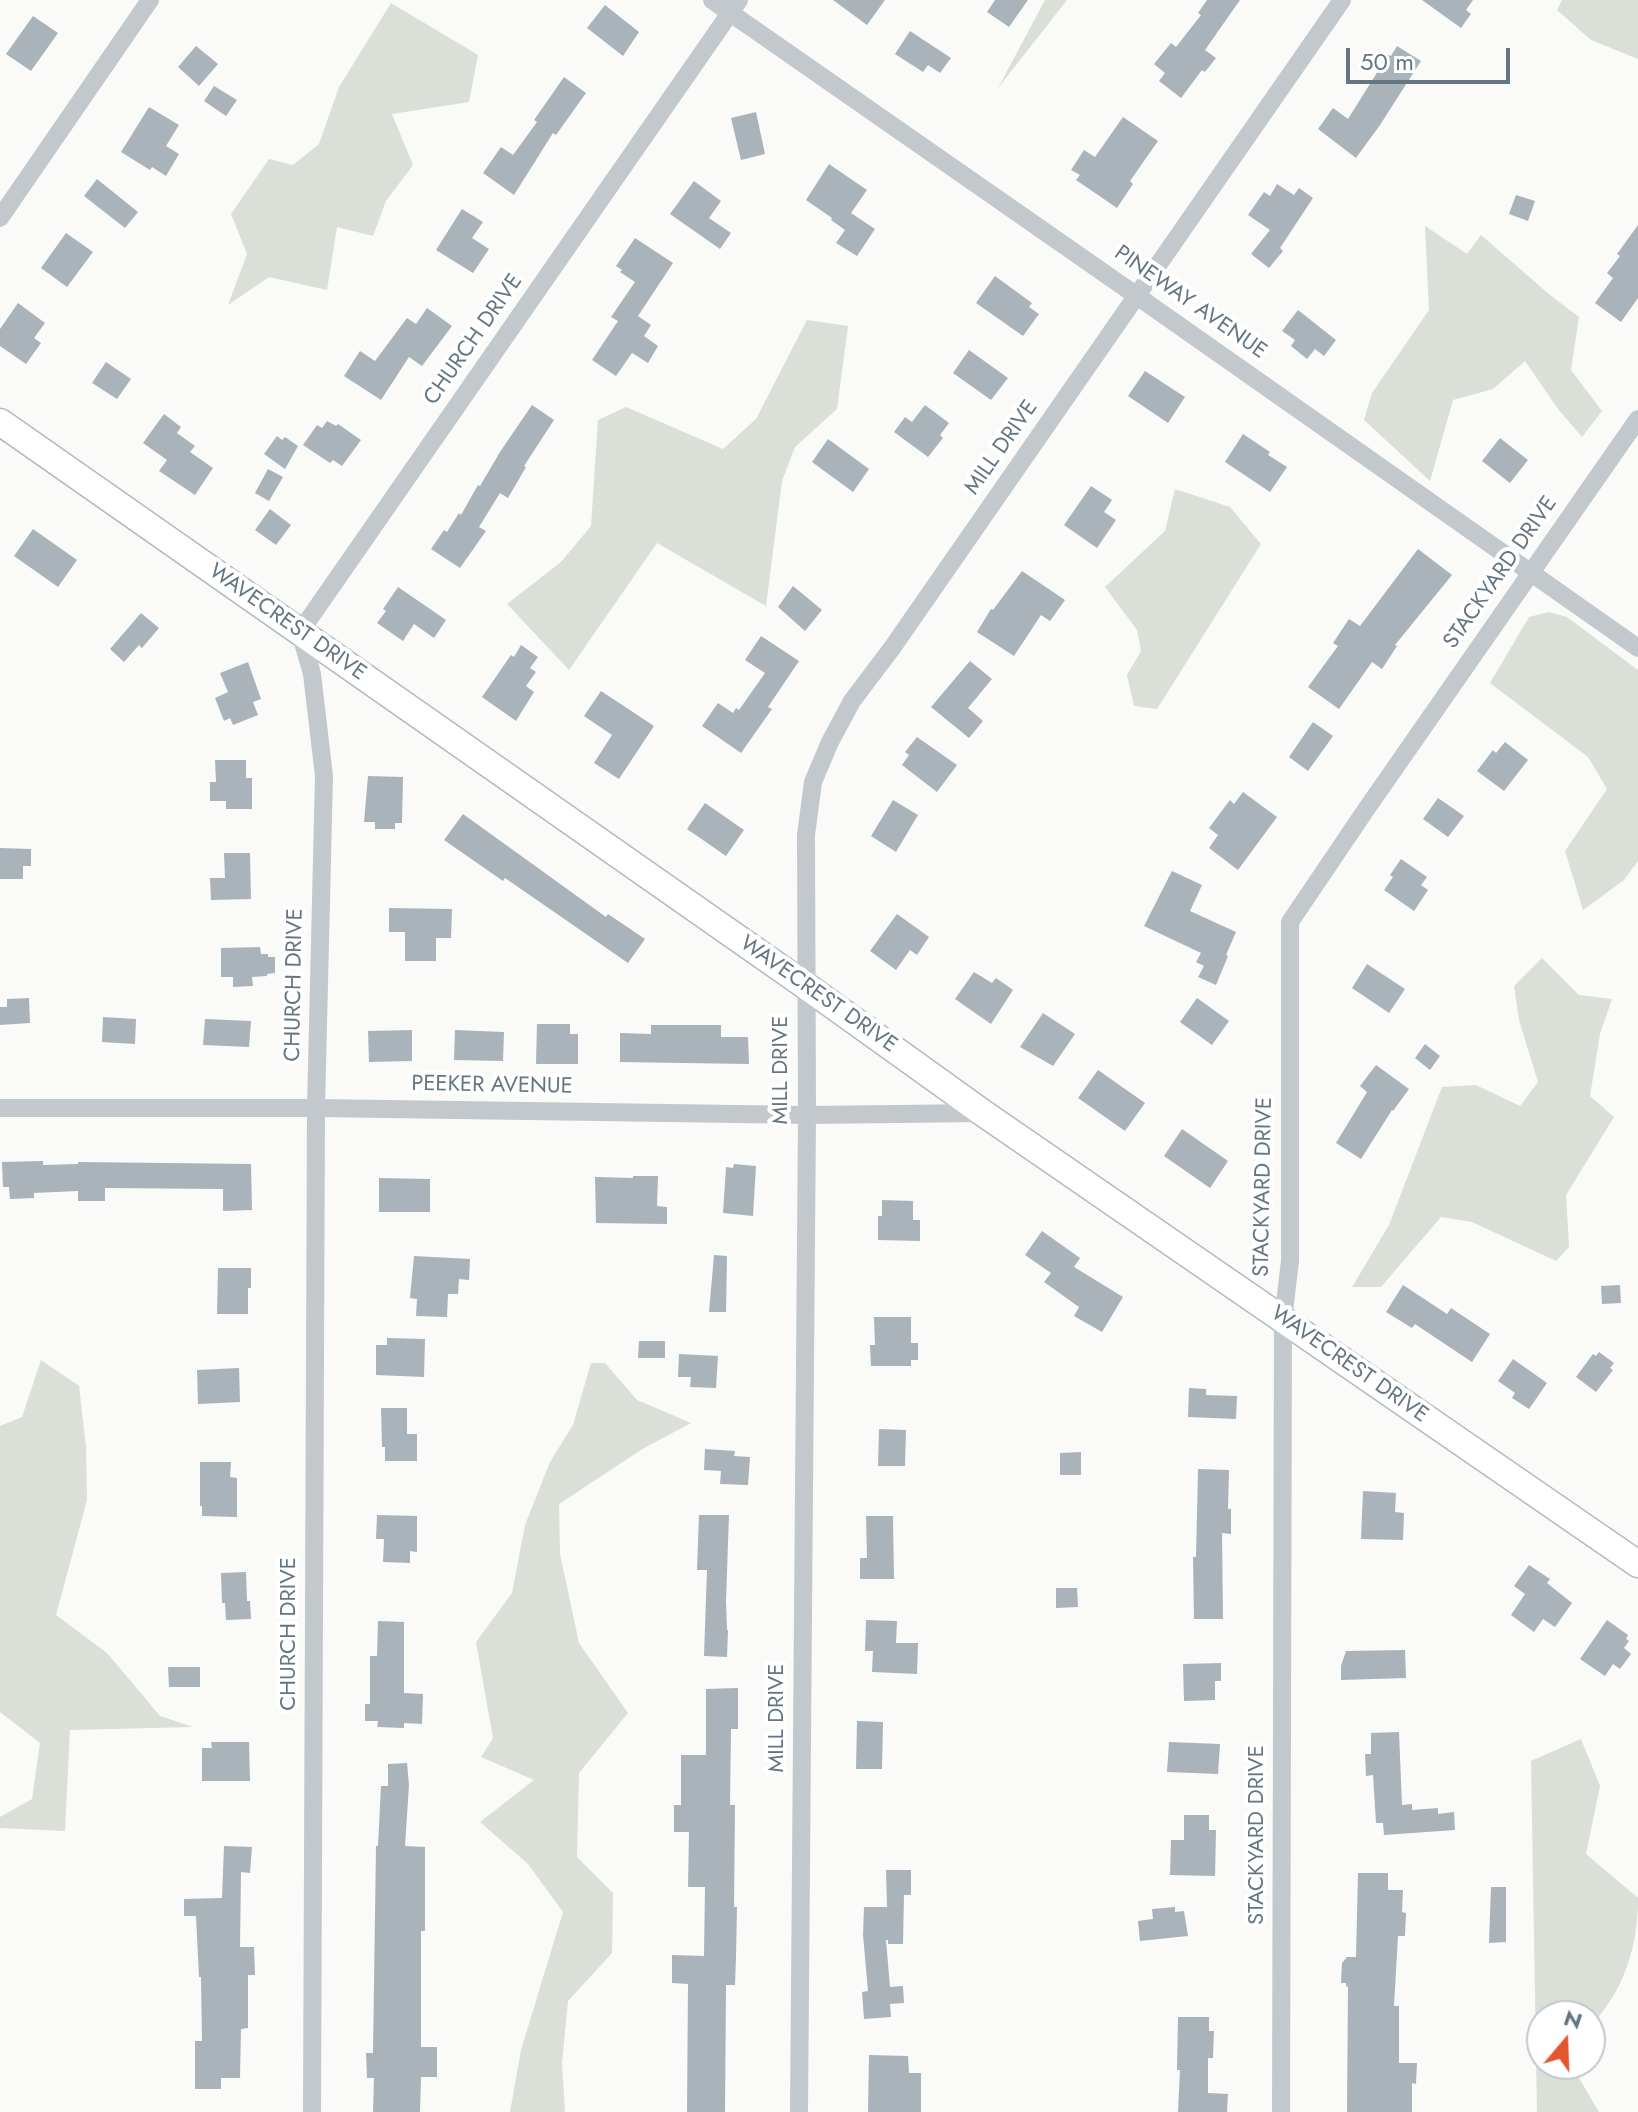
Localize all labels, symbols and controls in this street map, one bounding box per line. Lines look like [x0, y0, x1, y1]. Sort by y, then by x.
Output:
scale bar [1350, 32, 1514, 82]
text: 50 m [1360, 44, 1414, 79]
street label: PINEWAY AVENUE [1109, 241, 1271, 365]
street label: CHURCH DRIVE [419, 270, 529, 410]
street label: MILL DRIVE [960, 396, 1044, 500]
street label: STACKYARD DRIVE [1439, 492, 1563, 654]
street label: WAVECREST DRIVE [203, 559, 371, 687]
street label: CHURCH DRIVE [280, 908, 310, 1062]
street label: WAVECREST DRIVE [734, 931, 902, 1059]
street label: MILL DRIVE [769, 1016, 795, 1124]
street label: PEEKER AVENUE [411, 1071, 573, 1101]
street label: STACKYARD DRIVE [1249, 1097, 1279, 1277]
street label: WAVECREST DRIVE [1265, 1301, 1433, 1429]
street label: CHURCH DRIVE [277, 1557, 303, 1711]
street label: MILL DRIVE [765, 1664, 791, 1772]
street label: STACKYARD DRIVE [1245, 1745, 1271, 1925]
north arrow [1526, 2000, 1606, 2080]
text: N [1560, 2001, 1587, 2037]

